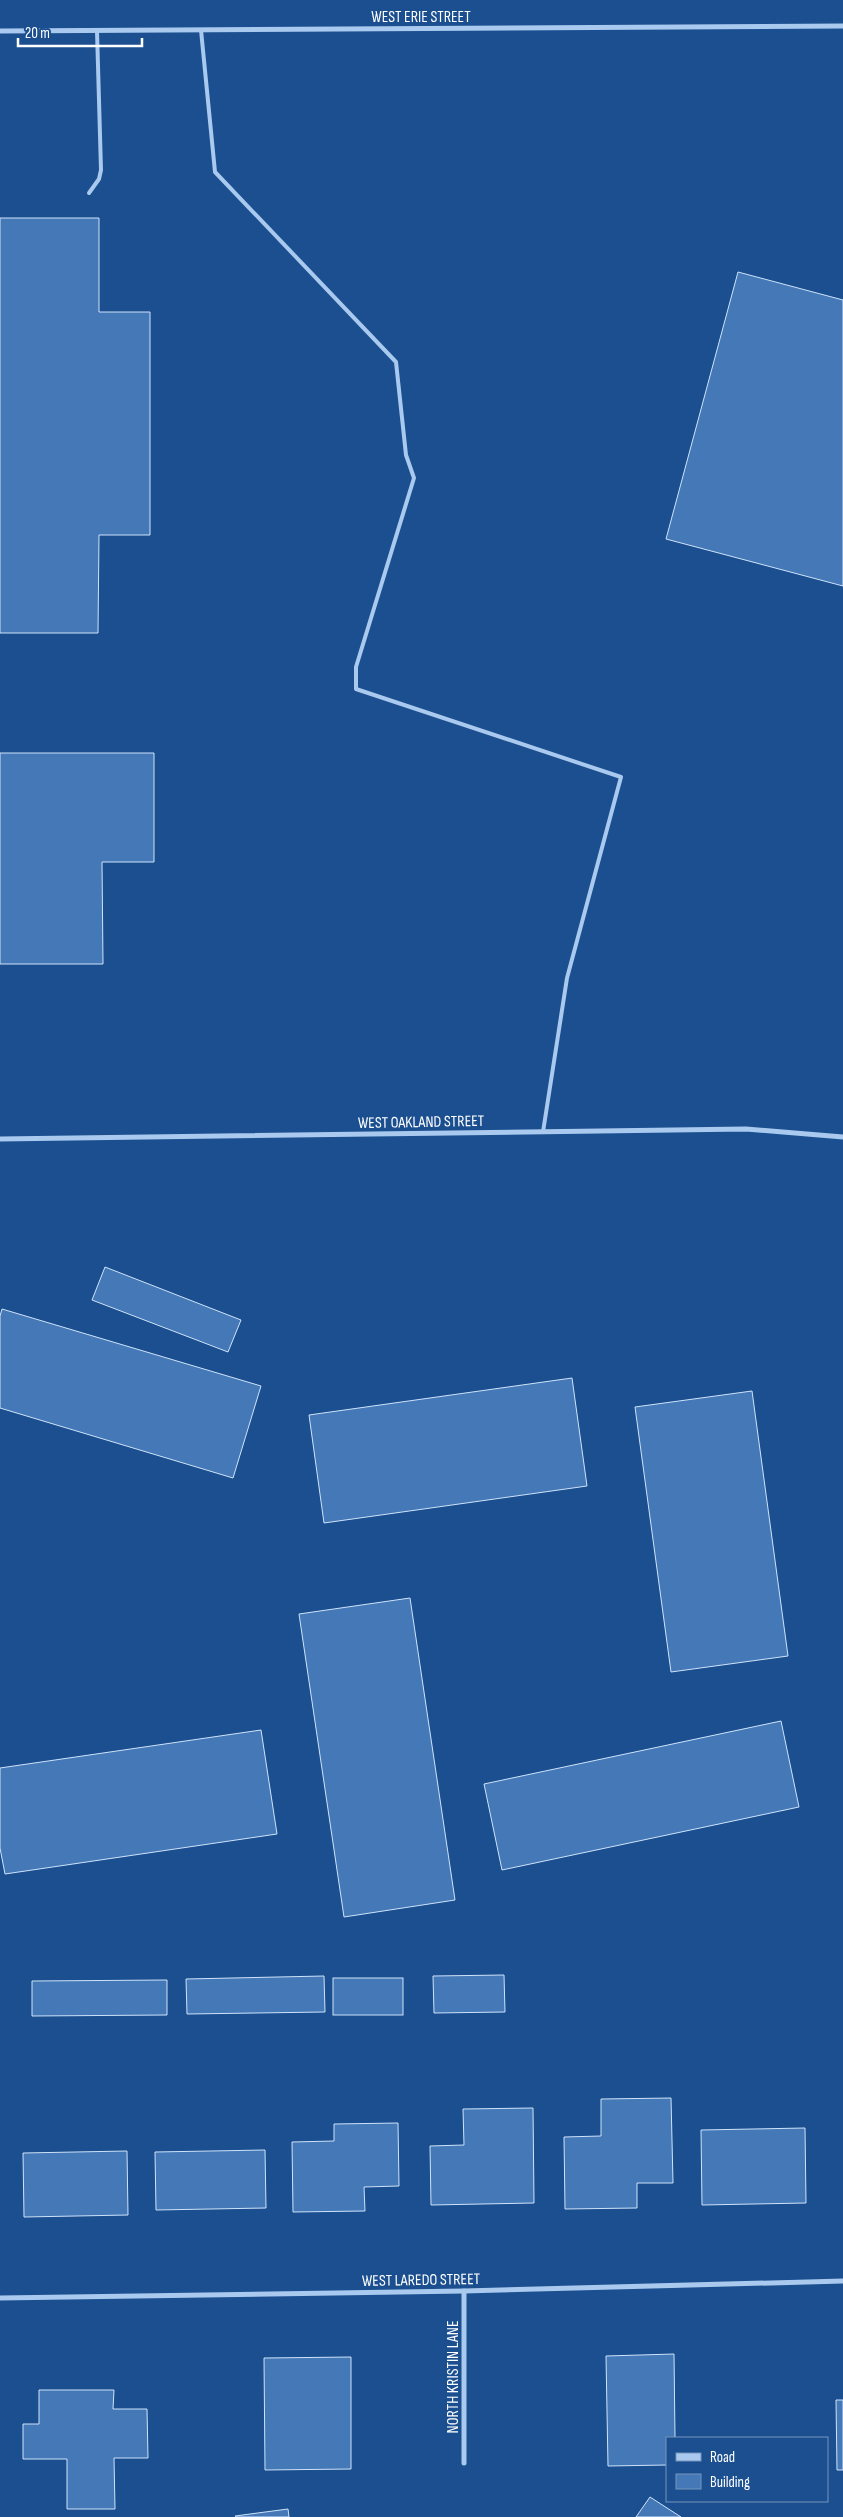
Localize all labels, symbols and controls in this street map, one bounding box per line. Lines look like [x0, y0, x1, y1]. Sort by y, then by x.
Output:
street label: WEST ERIE STREET [371, 8, 471, 27]
scale bar [18, 15, 141, 47]
text: 20 m [25, 24, 50, 43]
street label: WEST OAKLAND STREET [358, 1112, 485, 1133]
street label: WEST LAREDO STREET [362, 2270, 481, 2291]
street label: NORTH KRISTIN LANE [444, 2320, 463, 2434]
legend [666, 2437, 828, 2502]
text: Road [710, 2448, 735, 2467]
text: Building [710, 2473, 750, 2492]

